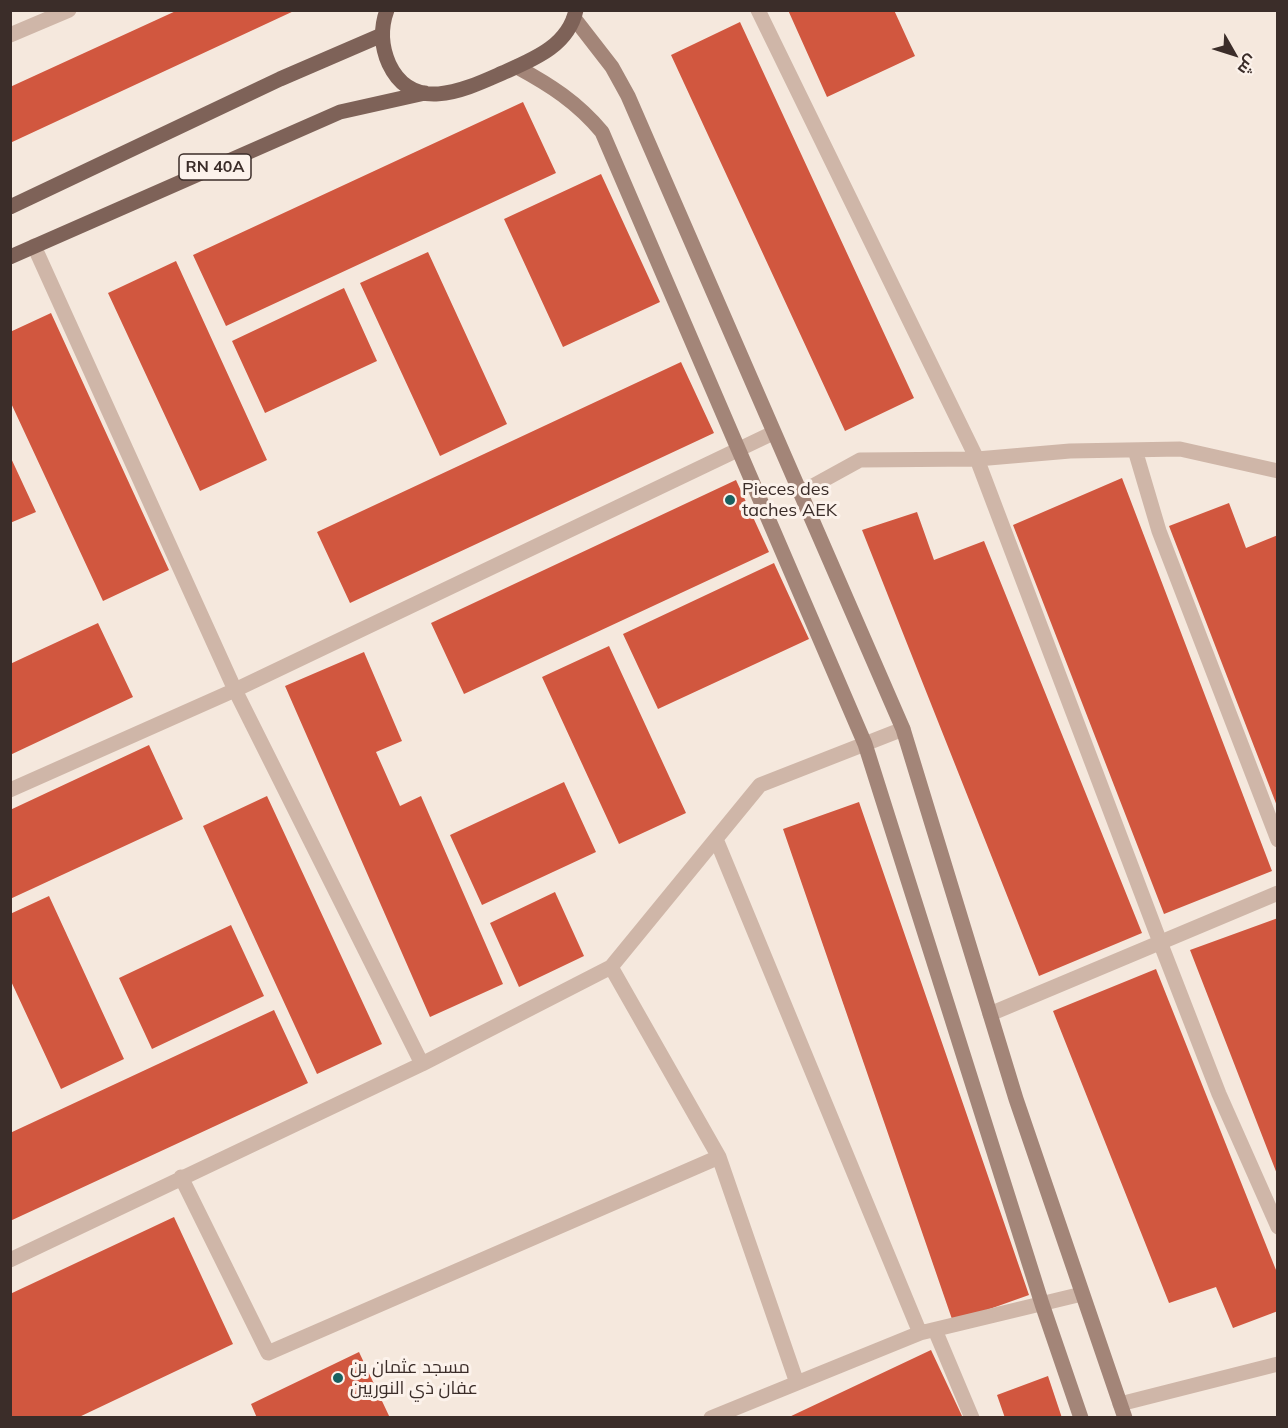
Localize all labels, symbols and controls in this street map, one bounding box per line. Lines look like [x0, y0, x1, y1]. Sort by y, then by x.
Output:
north arrow [1204, 24, 1264, 84]
text: ش [1234, 51, 1262, 80]
road number: RN 40A [179, 154, 251, 180]
place label: Pieces des taches AEK [742, 479, 837, 522]
marker: Pieces des taches AEK [723, 493, 737, 507]
place label: مسجد عثمان بن عفان ذي النوريين [350, 1357, 478, 1400]
marker: مسجد عثمان بن عفان ذي النوريين [331, 1371, 345, 1385]

